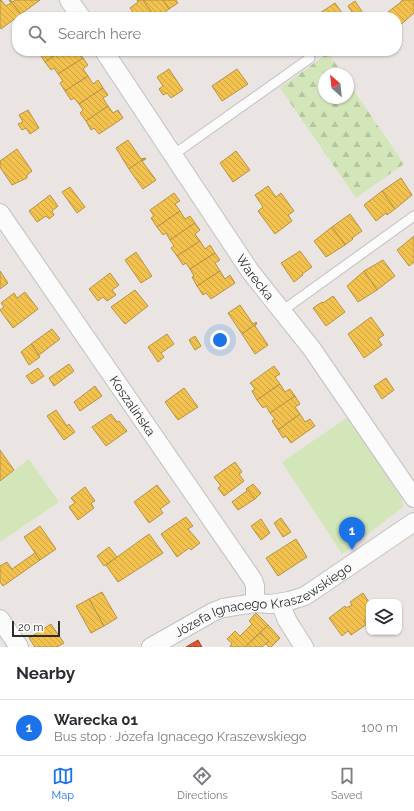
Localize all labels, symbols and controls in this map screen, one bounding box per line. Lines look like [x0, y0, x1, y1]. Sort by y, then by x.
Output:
search box [12, 12, 402, 56]
icon: search [26, 23, 48, 45]
text: Search here [58, 25, 141, 43]
north arrow [318, 68, 354, 104]
street label: Warecka [233, 251, 277, 303]
your location [210, 330, 230, 350]
street label: Koszalińska [107, 373, 159, 439]
pin: 1 [339, 517, 365, 550]
street label: Józefa Ignacego Kraszewskiego [172, 559, 355, 640]
map controls [366, 599, 402, 635]
button: layers [366, 599, 402, 635]
scale bar [12, 619, 60, 638]
text: 20 m [18, 621, 43, 634]
text: Nearby [16, 663, 75, 683]
text: Warecka 01 [54, 711, 138, 729]
text: 1 [26, 720, 32, 735]
text: 100 m [361, 720, 398, 735]
text: Bus stop · Józefa Ignacego Kraszewskiego [54, 729, 307, 744]
tab: Map [52, 765, 74, 802]
tab: Directions [177, 765, 228, 802]
tab: Saved [331, 765, 362, 802]

